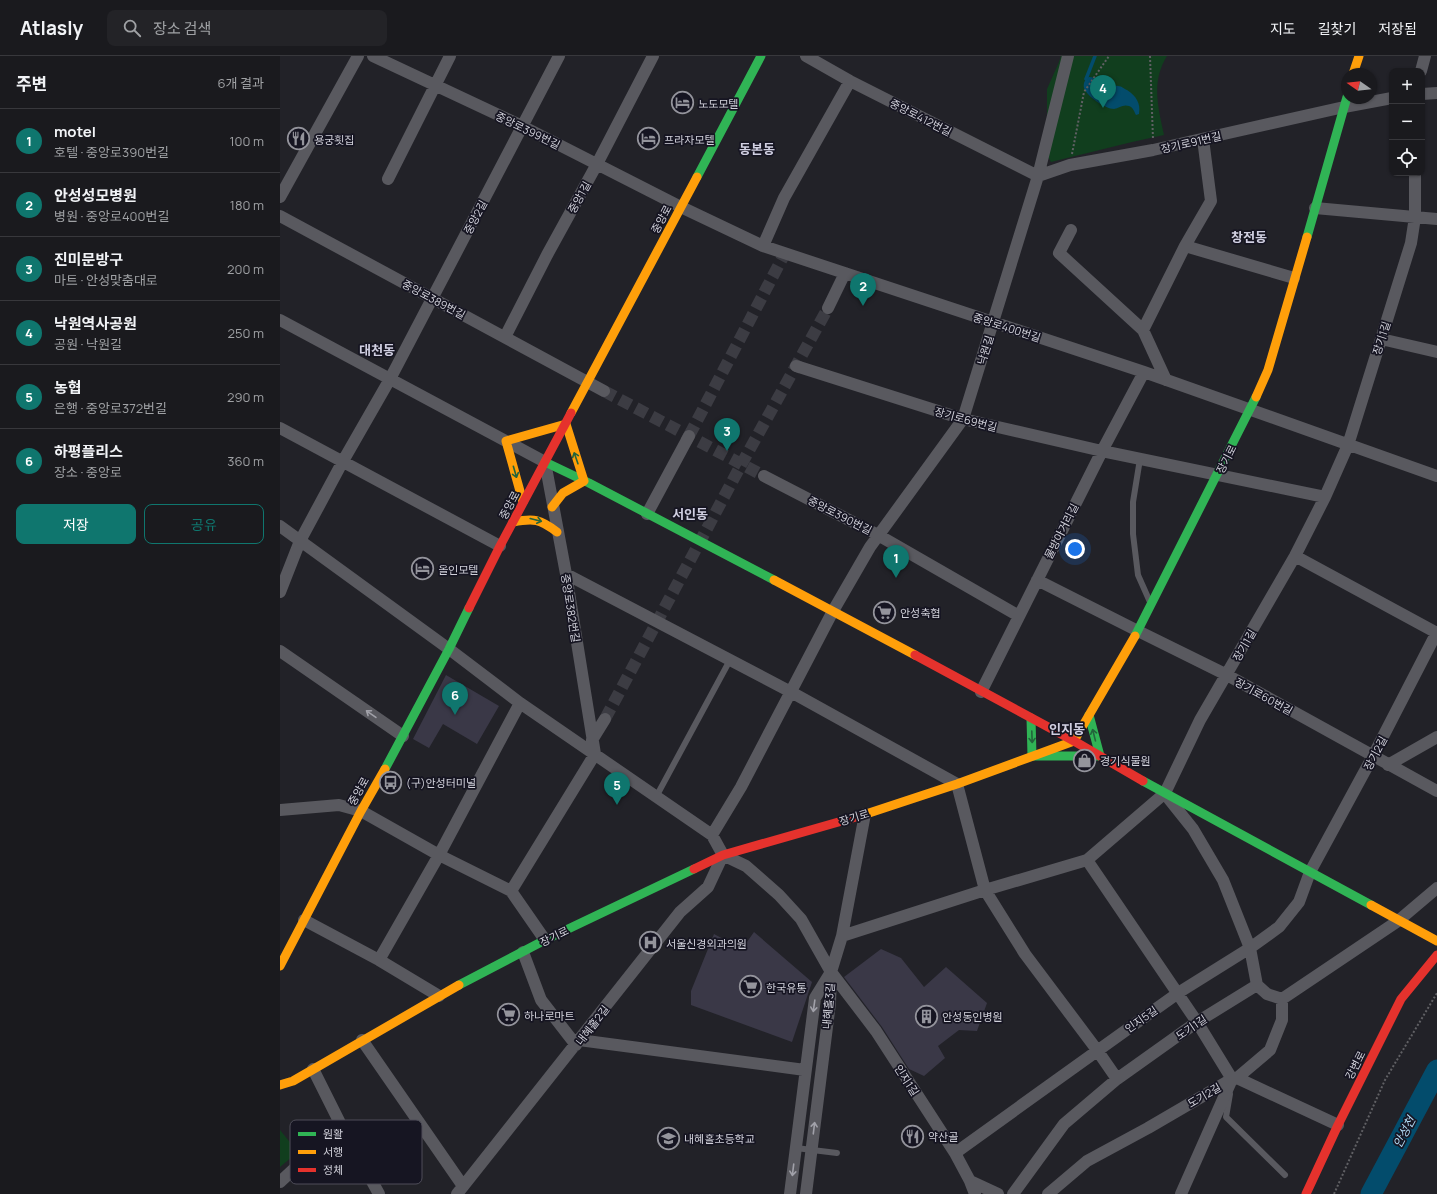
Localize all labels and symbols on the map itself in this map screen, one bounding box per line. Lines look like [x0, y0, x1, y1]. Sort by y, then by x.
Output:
north arrow [1341, 68, 1377, 104]
pin: 4 [1090, 75, 1116, 108]
hotel icon: 노도모텔 [669, 90, 695, 116]
street label: 중앙로412번길 [887, 95, 955, 139]
place label: 노도모텔 [698, 96, 738, 111]
street label: 중앙로399번길 [493, 108, 563, 152]
restaurant icon: 용궁횟집 [286, 126, 312, 152]
hotel icon: 프라자모텔 [635, 126, 661, 152]
street label: 장기로91번길 [1159, 128, 1223, 156]
place label: 용궁횟집 [314, 132, 354, 147]
place label: 프라자모텔 [664, 132, 715, 147]
district label: 동본동 [739, 140, 775, 158]
street label: 중앙1길 [564, 178, 594, 216]
street label: 중앙2길 [460, 197, 490, 237]
street label: 중앙로 [647, 202, 675, 236]
district label: 창전동 [1231, 228, 1267, 246]
pin: 2 [850, 273, 876, 306]
street label: 중앙로389번길 [400, 276, 468, 322]
street label: 중앙로400번길 [971, 309, 1043, 345]
street label: 장기1길 [1369, 319, 1393, 357]
street label: 낙원길 [973, 333, 997, 367]
district label: 대천동 [359, 341, 395, 359]
street label: 장기로69번길 [933, 403, 999, 435]
pin: 3 [714, 418, 740, 451]
street label: 장기로 [1212, 442, 1240, 476]
one-way arrow [572, 452, 580, 464]
one-way arrow [512, 465, 519, 478]
street label: 중앙로 [495, 488, 523, 522]
street label: 중앙로390번길 [805, 492, 875, 538]
street label: 물방아거리길 [1041, 501, 1081, 561]
district label: 서인동 [672, 505, 708, 523]
one-way arrow [530, 517, 543, 524]
your location [1065, 539, 1085, 559]
pin: 1 [883, 545, 909, 578]
hotel icon: 올인모텔 [410, 556, 436, 582]
place label: 올인모텔 [438, 562, 478, 577]
street label: 중앙로382번길 [558, 573, 584, 643]
supermarket icon: 안성축협 [871, 599, 897, 625]
place label: 안성축협 [900, 605, 940, 620]
street label: 장기1길 [1229, 626, 1259, 664]
street label: 장기로60번길 [1232, 674, 1296, 718]
pin: 6 [442, 682, 468, 715]
one-way arrow [366, 710, 377, 718]
district label: 인지동 [1049, 720, 1085, 738]
one-way arrow [1090, 729, 1098, 742]
one-way arrow [1028, 730, 1035, 743]
street label: 장기2길 [1360, 733, 1390, 773]
shop icon: 경기식물원 [1072, 747, 1098, 773]
place label: 경기식물원 [1100, 753, 1151, 768]
bus stop icon: (구)안성터미널 [378, 769, 404, 795]
pin: 5 [604, 772, 630, 805]
street label: 중앙로 [344, 774, 372, 808]
place label: (구)안성터미널 [406, 775, 476, 790]
street label: 장기로 [837, 805, 871, 829]
street label: 장기로 [537, 923, 571, 949]
hospital icon: 서울신경외과의원 [637, 930, 663, 956]
place label: 서울신경외과의원 [666, 936, 747, 951]
supermarket icon: 한국유통 [738, 974, 764, 1000]
place label: 한국유통 [766, 980, 806, 995]
street label: 내혜홀3길 [818, 982, 838, 1030]
one-way arrow [810, 1000, 818, 1013]
supermarket icon: 하나로마트 [495, 1002, 521, 1028]
street label: 내혜홀2길 [572, 1002, 612, 1048]
street label: 인지5길 [1122, 1002, 1160, 1036]
building icon: 안성동인병원 [914, 1003, 940, 1029]
place label: 하나로마트 [524, 1008, 575, 1023]
place label: 안성동인병원 [942, 1009, 1003, 1024]
street label: 도기1길 [1172, 1011, 1210, 1043]
street label: 강변로 [1341, 1048, 1369, 1082]
street label: 인지1길 [891, 1061, 923, 1099]
street label: 도기2길 [1184, 1079, 1224, 1111]
water label: 안성천 [1389, 1112, 1420, 1151]
legend [290, 1120, 422, 1184]
one-way arrow [810, 1121, 818, 1134]
restaurant icon: 약산골 [899, 1123, 925, 1149]
school or university icon: 내혜홀초등학교 [656, 1125, 682, 1151]
text: 원활 [323, 1126, 343, 1141]
place label: 약산골 [928, 1129, 958, 1144]
place label: 내혜홀초등학교 [684, 1131, 755, 1146]
text: 서행 [323, 1144, 343, 1159]
text: 정체 [323, 1162, 343, 1177]
one-way arrow [789, 1163, 797, 1176]

